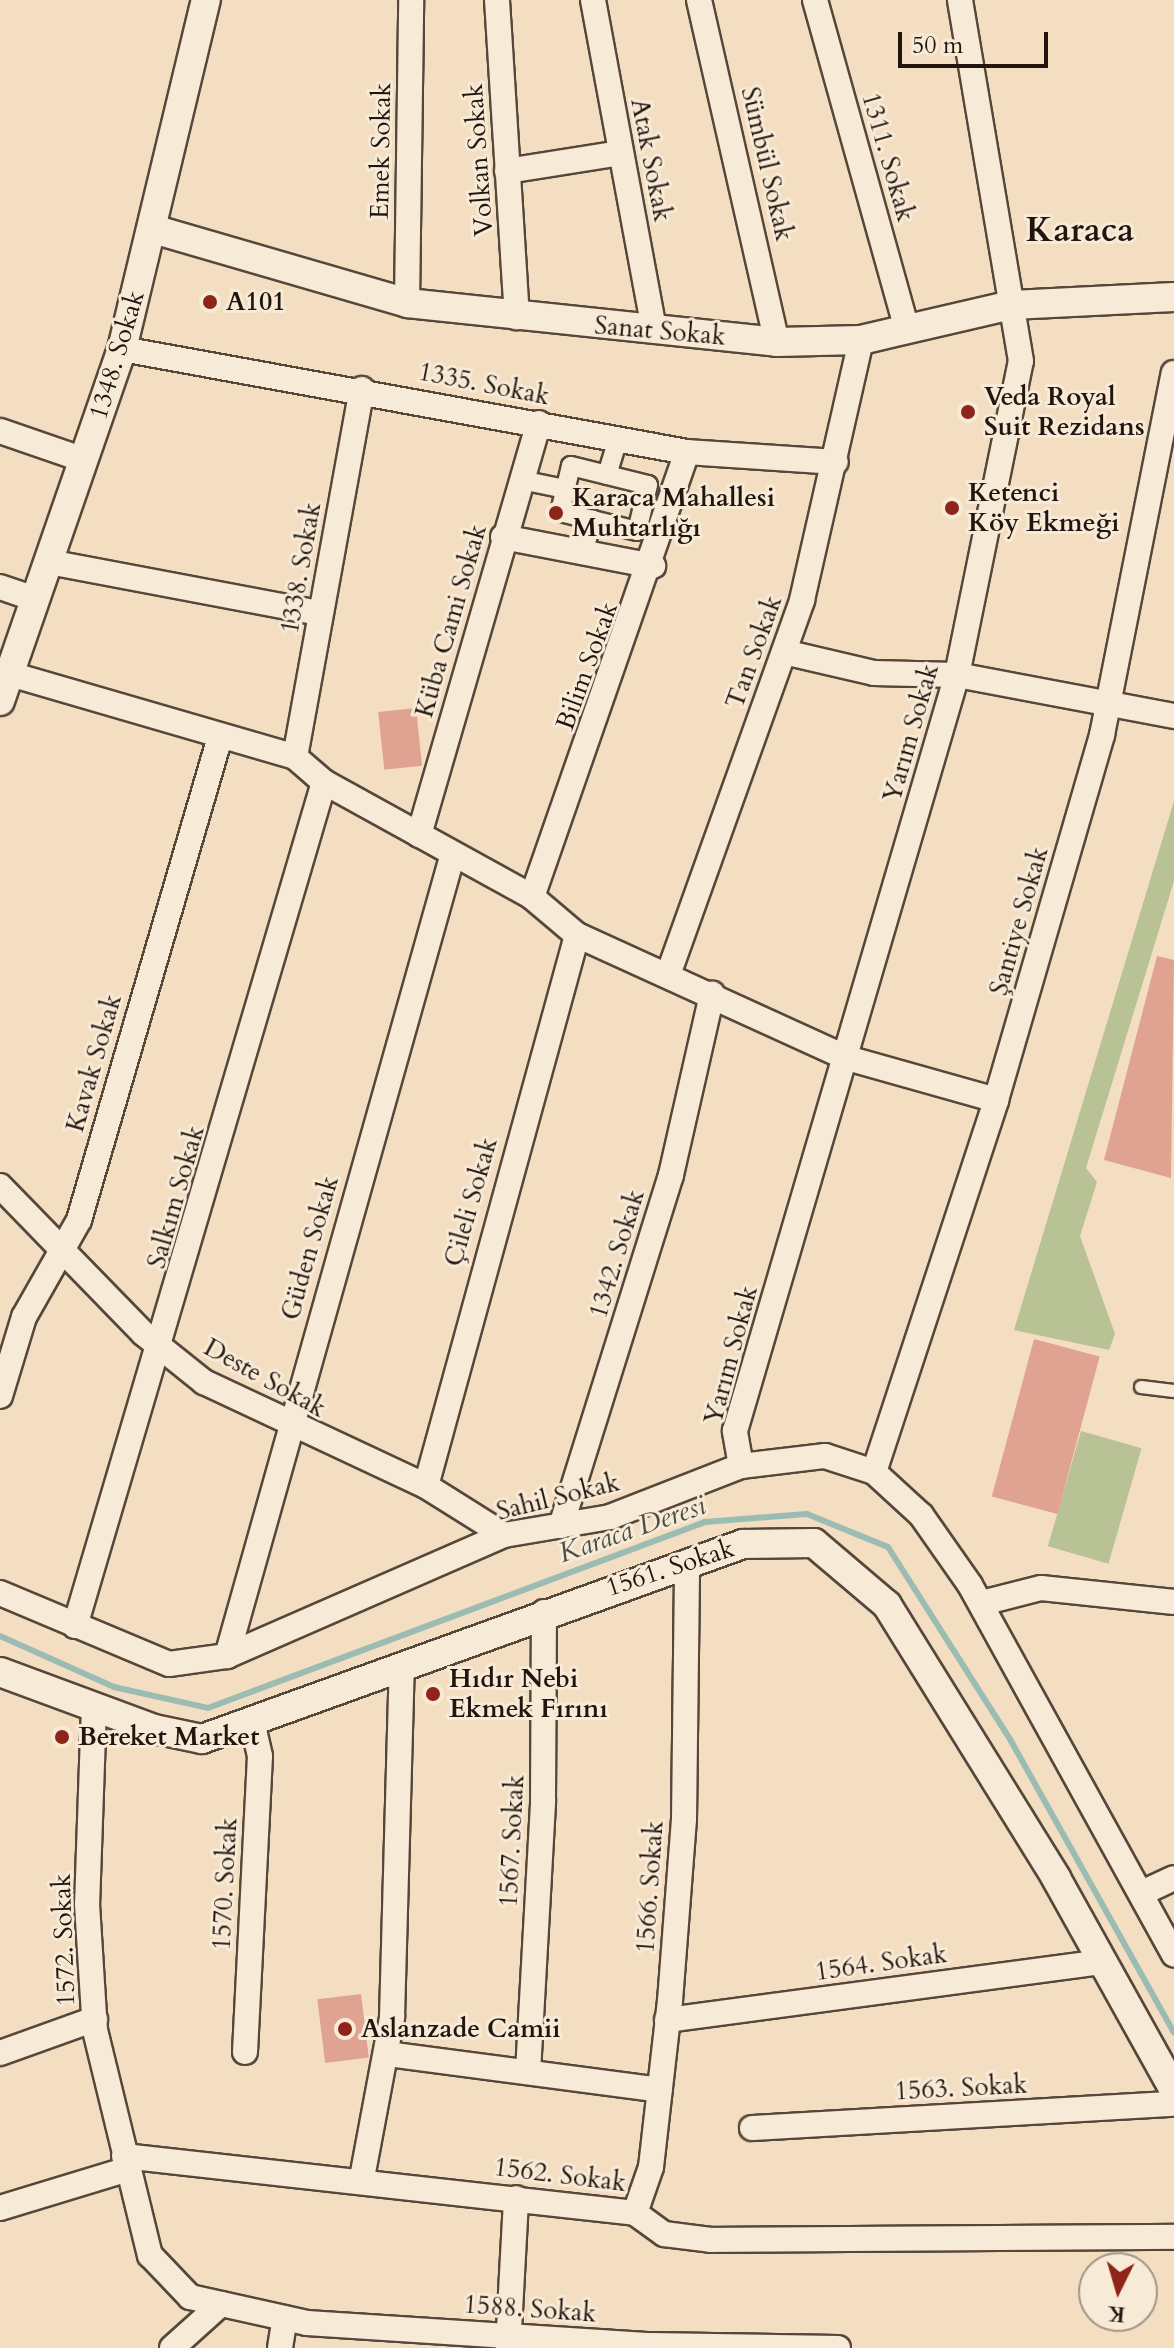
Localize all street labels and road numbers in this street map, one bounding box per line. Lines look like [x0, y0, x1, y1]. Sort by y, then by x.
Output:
street label: Emek Sokak [364, 82, 398, 220]
street label: Volkan Sokak [458, 83, 500, 237]
street label: Sümbül Sokak [734, 84, 800, 244]
street label: 1311. Sokak [855, 89, 921, 225]
street label: Atak Sokak [624, 96, 678, 224]
street label: 1348. Sokak [83, 287, 151, 423]
street label: Sanat Sokak [593, 310, 727, 352]
street label: 1335. Sokak [416, 356, 552, 412]
street label: 1338. Sokak [274, 500, 328, 636]
street label: Küba Cami Sokak [409, 521, 493, 721]
street label: Tan Sokak [719, 591, 789, 713]
street label: Bilim Sokak [549, 598, 625, 734]
street label: Yarım Sokak [876, 660, 946, 806]
street label: Şantiye Sokak [983, 843, 1055, 999]
street label: Kavak Sokak [59, 990, 129, 1136]
street label: Salkım Sokak [141, 1122, 211, 1272]
street label: Çileli Sokak [438, 1134, 504, 1270]
street label: Güden Sokak [275, 1172, 345, 1324]
street label: 1342. Sokak [583, 1186, 651, 1322]
street label: Yarım Sokak [697, 1282, 765, 1428]
street label: Deste Sokak [198, 1332, 332, 1424]
street label: Sahil Sokak [493, 1467, 623, 1527]
street label: 1561. Sokak [602, 1533, 738, 1603]
street label: 1567. Sokak [493, 1774, 531, 1908]
street label: 1570. Sokak [206, 1817, 244, 1951]
street label: 1566. Sokak [630, 1820, 670, 1954]
street label: 1572. Sokak [46, 1873, 82, 2007]
street label: 1564. Sokak [813, 1938, 949, 1988]
street label: 1563. Sokak [894, 2069, 1028, 2107]
street label: 1562. Sokak [492, 2151, 628, 2199]
street label: 1588. Sokak [463, 2289, 597, 2329]

